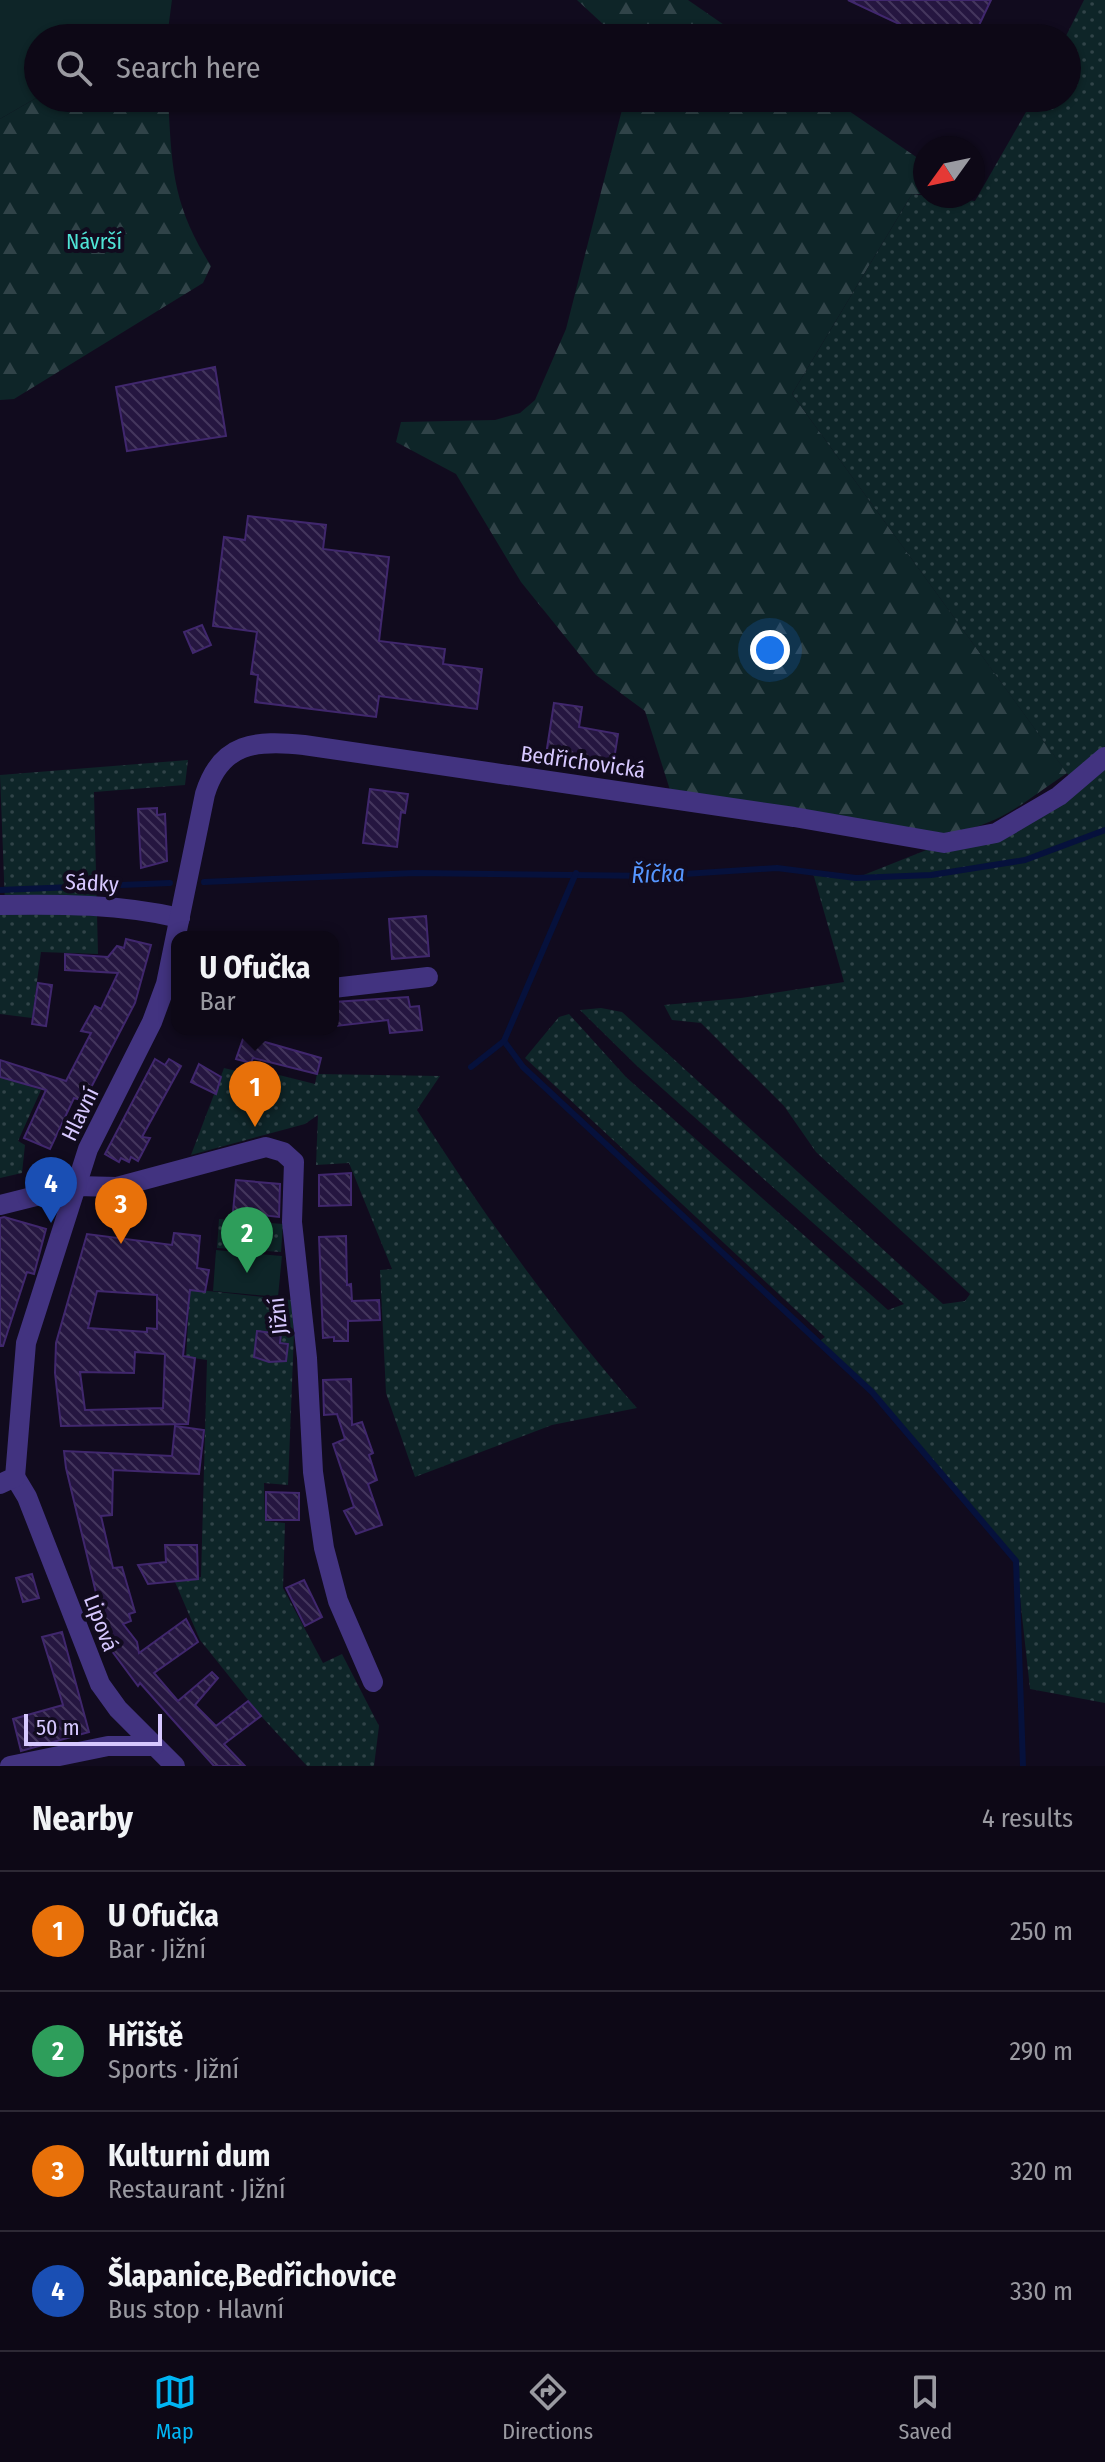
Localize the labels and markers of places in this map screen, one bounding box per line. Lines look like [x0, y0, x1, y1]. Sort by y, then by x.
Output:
pin: 1 [229, 1061, 281, 1127]
pin: 4 [25, 1157, 77, 1223]
pin: 3 [95, 1178, 147, 1244]
pin: 2 [221, 1207, 273, 1273]

